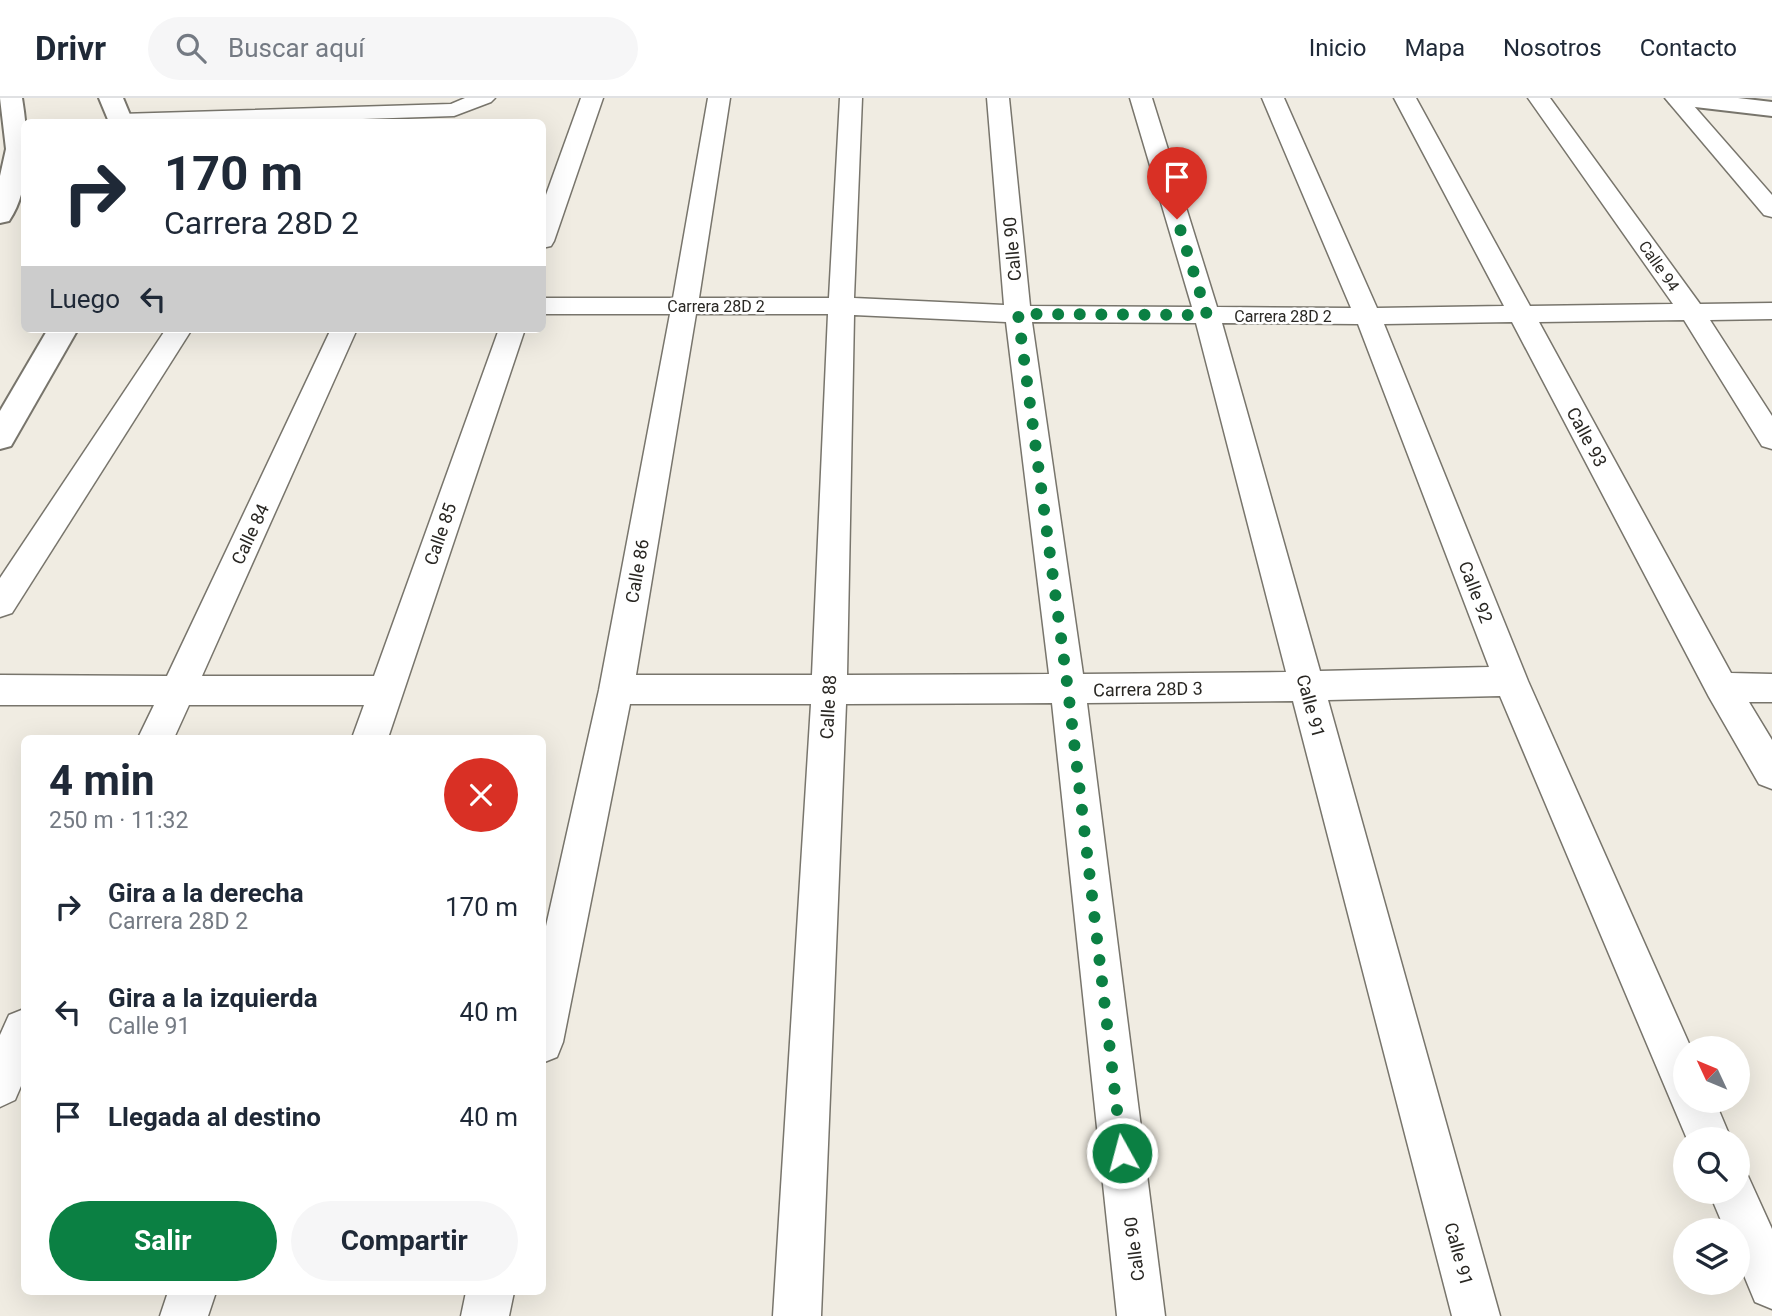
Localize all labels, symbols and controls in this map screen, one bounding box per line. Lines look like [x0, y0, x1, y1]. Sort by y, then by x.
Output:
search box [148, 17, 638, 80]
text: Drivr [35, 29, 106, 68]
icon: search [172, 29, 210, 67]
text: Buscar aquí [228, 33, 365, 63]
text: Inicio [1309, 34, 1366, 62]
text: Mapa [1404, 34, 1465, 62]
text: Nosotros [1503, 34, 1602, 62]
text: Contacto [1640, 34, 1737, 62]
text: 170 m [164, 145, 303, 202]
icon: right [49, 147, 140, 238]
pin [1147, 147, 1207, 219]
icon: arrive [1158, 158, 1196, 196]
text: Carrera 28D 2 [164, 204, 359, 242]
street label: Calle 90 [999, 216, 1025, 282]
street label: Calle 94 [1635, 237, 1683, 295]
icon: left [134, 280, 172, 318]
text: Luego [49, 284, 120, 314]
street label: Carrera 28D 2 [667, 297, 765, 316]
street label: Carrera 28D 2 [1234, 307, 1332, 326]
street label: Calle 93 [1563, 404, 1611, 470]
street label: Calle 84 [227, 500, 273, 568]
street label: Calle 85 [420, 500, 460, 568]
street label: Calle 86 [621, 537, 653, 605]
street label: Calle 92 [1455, 558, 1497, 626]
street label: Calle 91 [1293, 672, 1329, 740]
street label: Calle 88 [816, 674, 840, 740]
street label: Carrera 28D 3 [1093, 678, 1203, 700]
text: 4 min [49, 756, 155, 805]
button: close [444, 758, 518, 832]
text: 250 m · 11:32 [49, 807, 188, 834]
text: Gira a la derecha [108, 878, 304, 908]
icon: right [49, 888, 87, 926]
text: 170 m [445, 892, 518, 922]
text: Carrera 28D 2 [108, 908, 248, 935]
text: Gira a la izquierda [108, 983, 318, 1013]
icon: left [49, 993, 87, 1031]
text: 40 m [460, 997, 518, 1027]
text: Calle 91 [108, 1013, 190, 1040]
north arrow [1673, 1036, 1750, 1113]
map controls [1673, 1036, 1750, 1295]
icon: arrive [49, 1098, 87, 1136]
text: Llegada al destino [108, 1102, 321, 1132]
text: 40 m [460, 1102, 518, 1132]
position arrow [1085, 1116, 1159, 1190]
button: search [1673, 1127, 1750, 1204]
button: Salir [49, 1201, 277, 1281]
button: Compartir [291, 1201, 518, 1281]
street label: Calle 90 [1120, 1216, 1148, 1282]
button: layers [1673, 1218, 1750, 1295]
street label: Calle 91 [1441, 1220, 1477, 1288]

